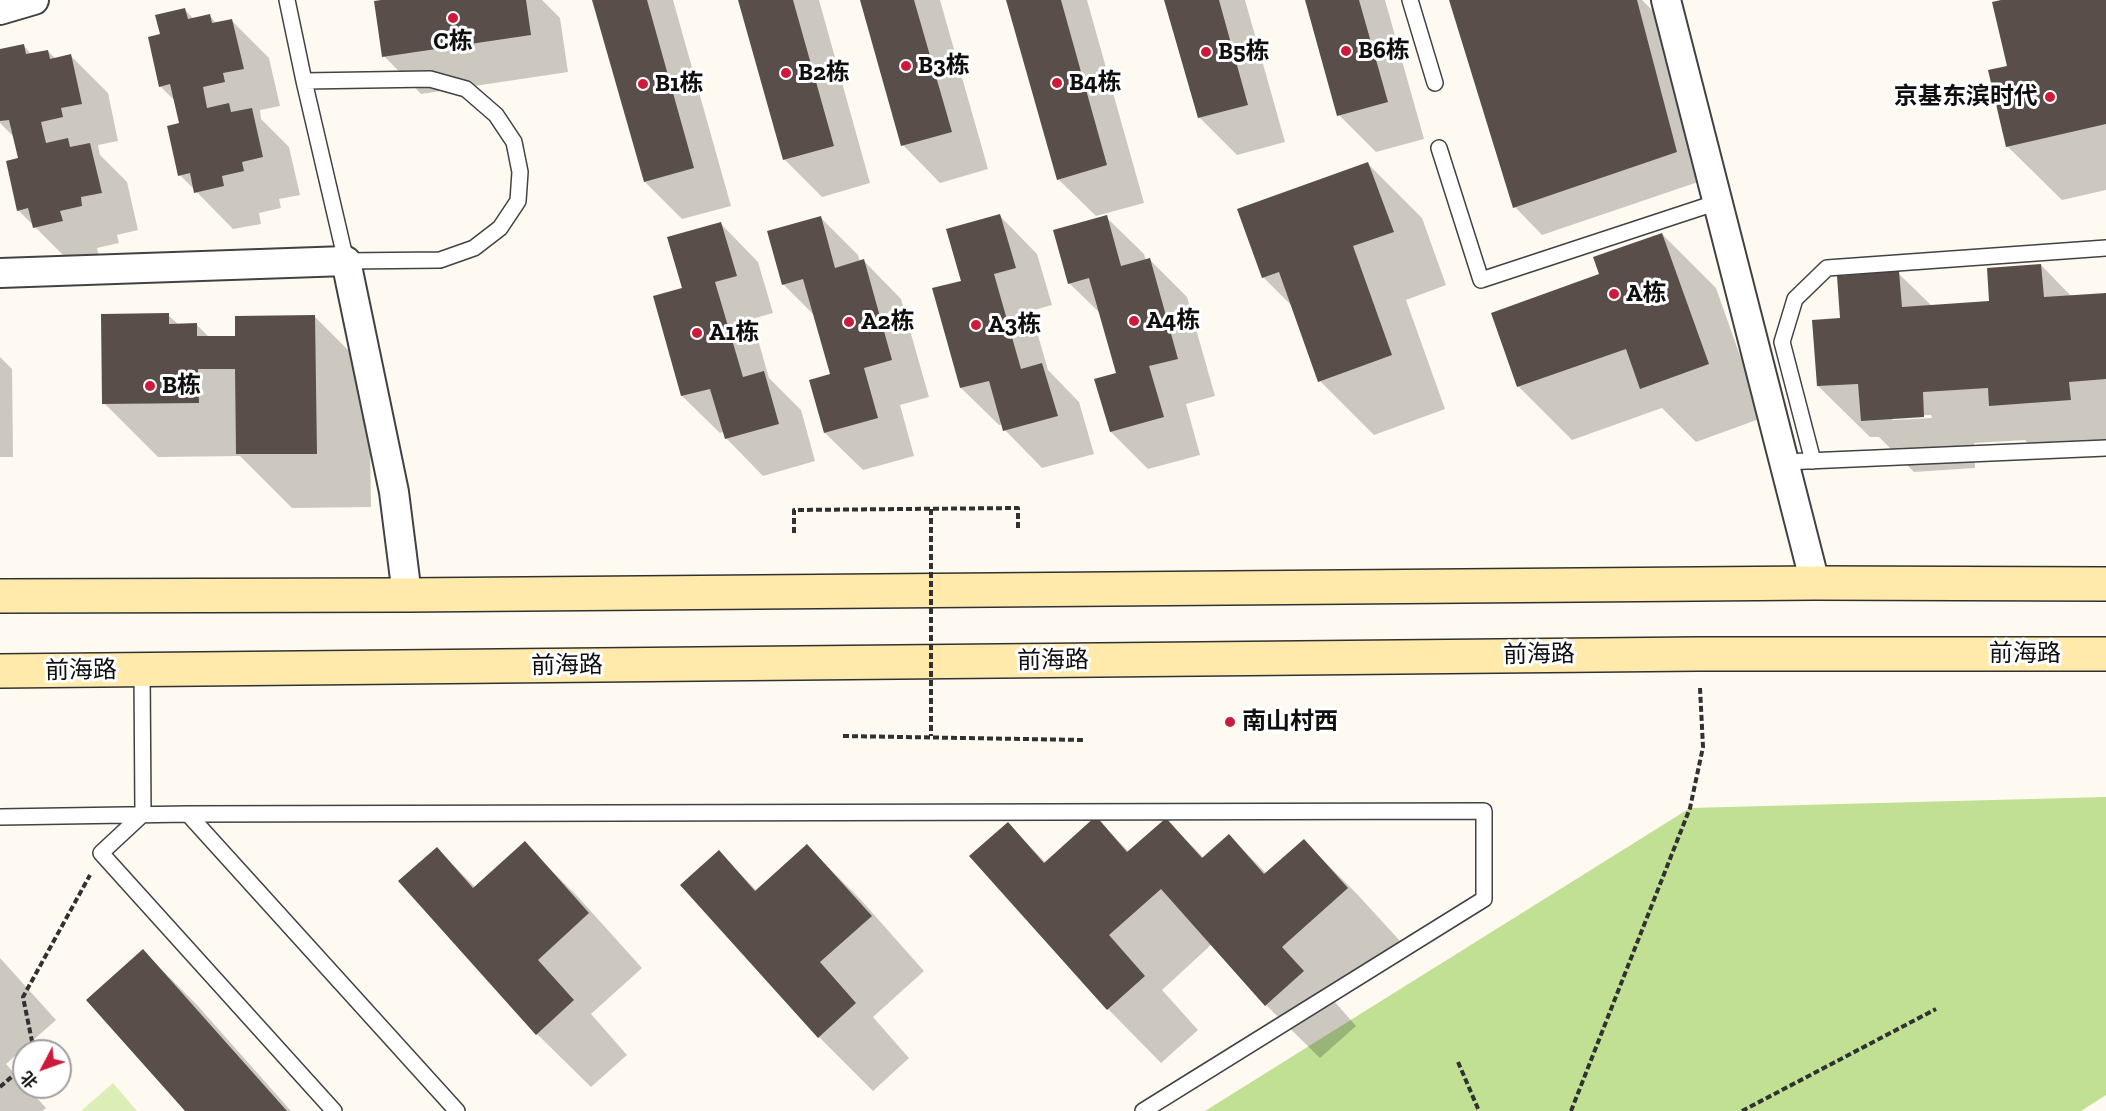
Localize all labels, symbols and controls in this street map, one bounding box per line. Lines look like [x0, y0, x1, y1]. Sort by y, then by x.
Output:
marker: C栋 [446, 11, 460, 25]
place label: C栋 [433, 28, 473, 56]
place label: B6栋 [1358, 37, 1410, 65]
place label: B5栋 [1218, 38, 1269, 66]
marker: B6栋 [1339, 44, 1353, 58]
marker: B5栋 [1199, 45, 1213, 59]
place label: B3栋 [918, 52, 970, 80]
place label: B2栋 [798, 59, 850, 87]
marker: B3栋 [899, 59, 913, 73]
marker: B2栋 [779, 66, 793, 80]
place label: B4栋 [1069, 69, 1122, 97]
place label: B1栋 [655, 70, 704, 98]
marker: B4栋 [1050, 76, 1064, 90]
marker: B1栋 [636, 77, 650, 91]
place label: 京基东滨时代 [1894, 83, 2038, 111]
marker: 京基东滨时代 [2043, 90, 2057, 104]
place label: A栋 [1626, 280, 1666, 308]
marker: A栋 [1607, 287, 1621, 301]
place label: A4栋 [1146, 307, 1200, 335]
place label: A2栋 [861, 308, 914, 336]
place label: A3栋 [988, 311, 1041, 339]
marker: A4栋 [1127, 314, 1141, 328]
marker: A2栋 [842, 315, 856, 329]
marker: A3栋 [969, 318, 983, 332]
place label: A1栋 [709, 319, 759, 347]
marker: A1栋 [690, 326, 704, 340]
place label: B栋 [162, 372, 201, 400]
marker: B栋 [143, 379, 157, 393]
street label: 前海路 [1503, 640, 1575, 670]
street label: 前海路 [1989, 640, 2061, 668]
street label: 前海路 [1017, 646, 1089, 676]
street label: 前海路 [531, 651, 603, 681]
street label: 前海路 [45, 656, 117, 686]
place label: 南山村西 [1242, 708, 1338, 736]
marker: 南山村西 [1223, 715, 1237, 729]
north arrow [12, 1039, 72, 1099]
text: 北 [17, 1068, 42, 1092]

